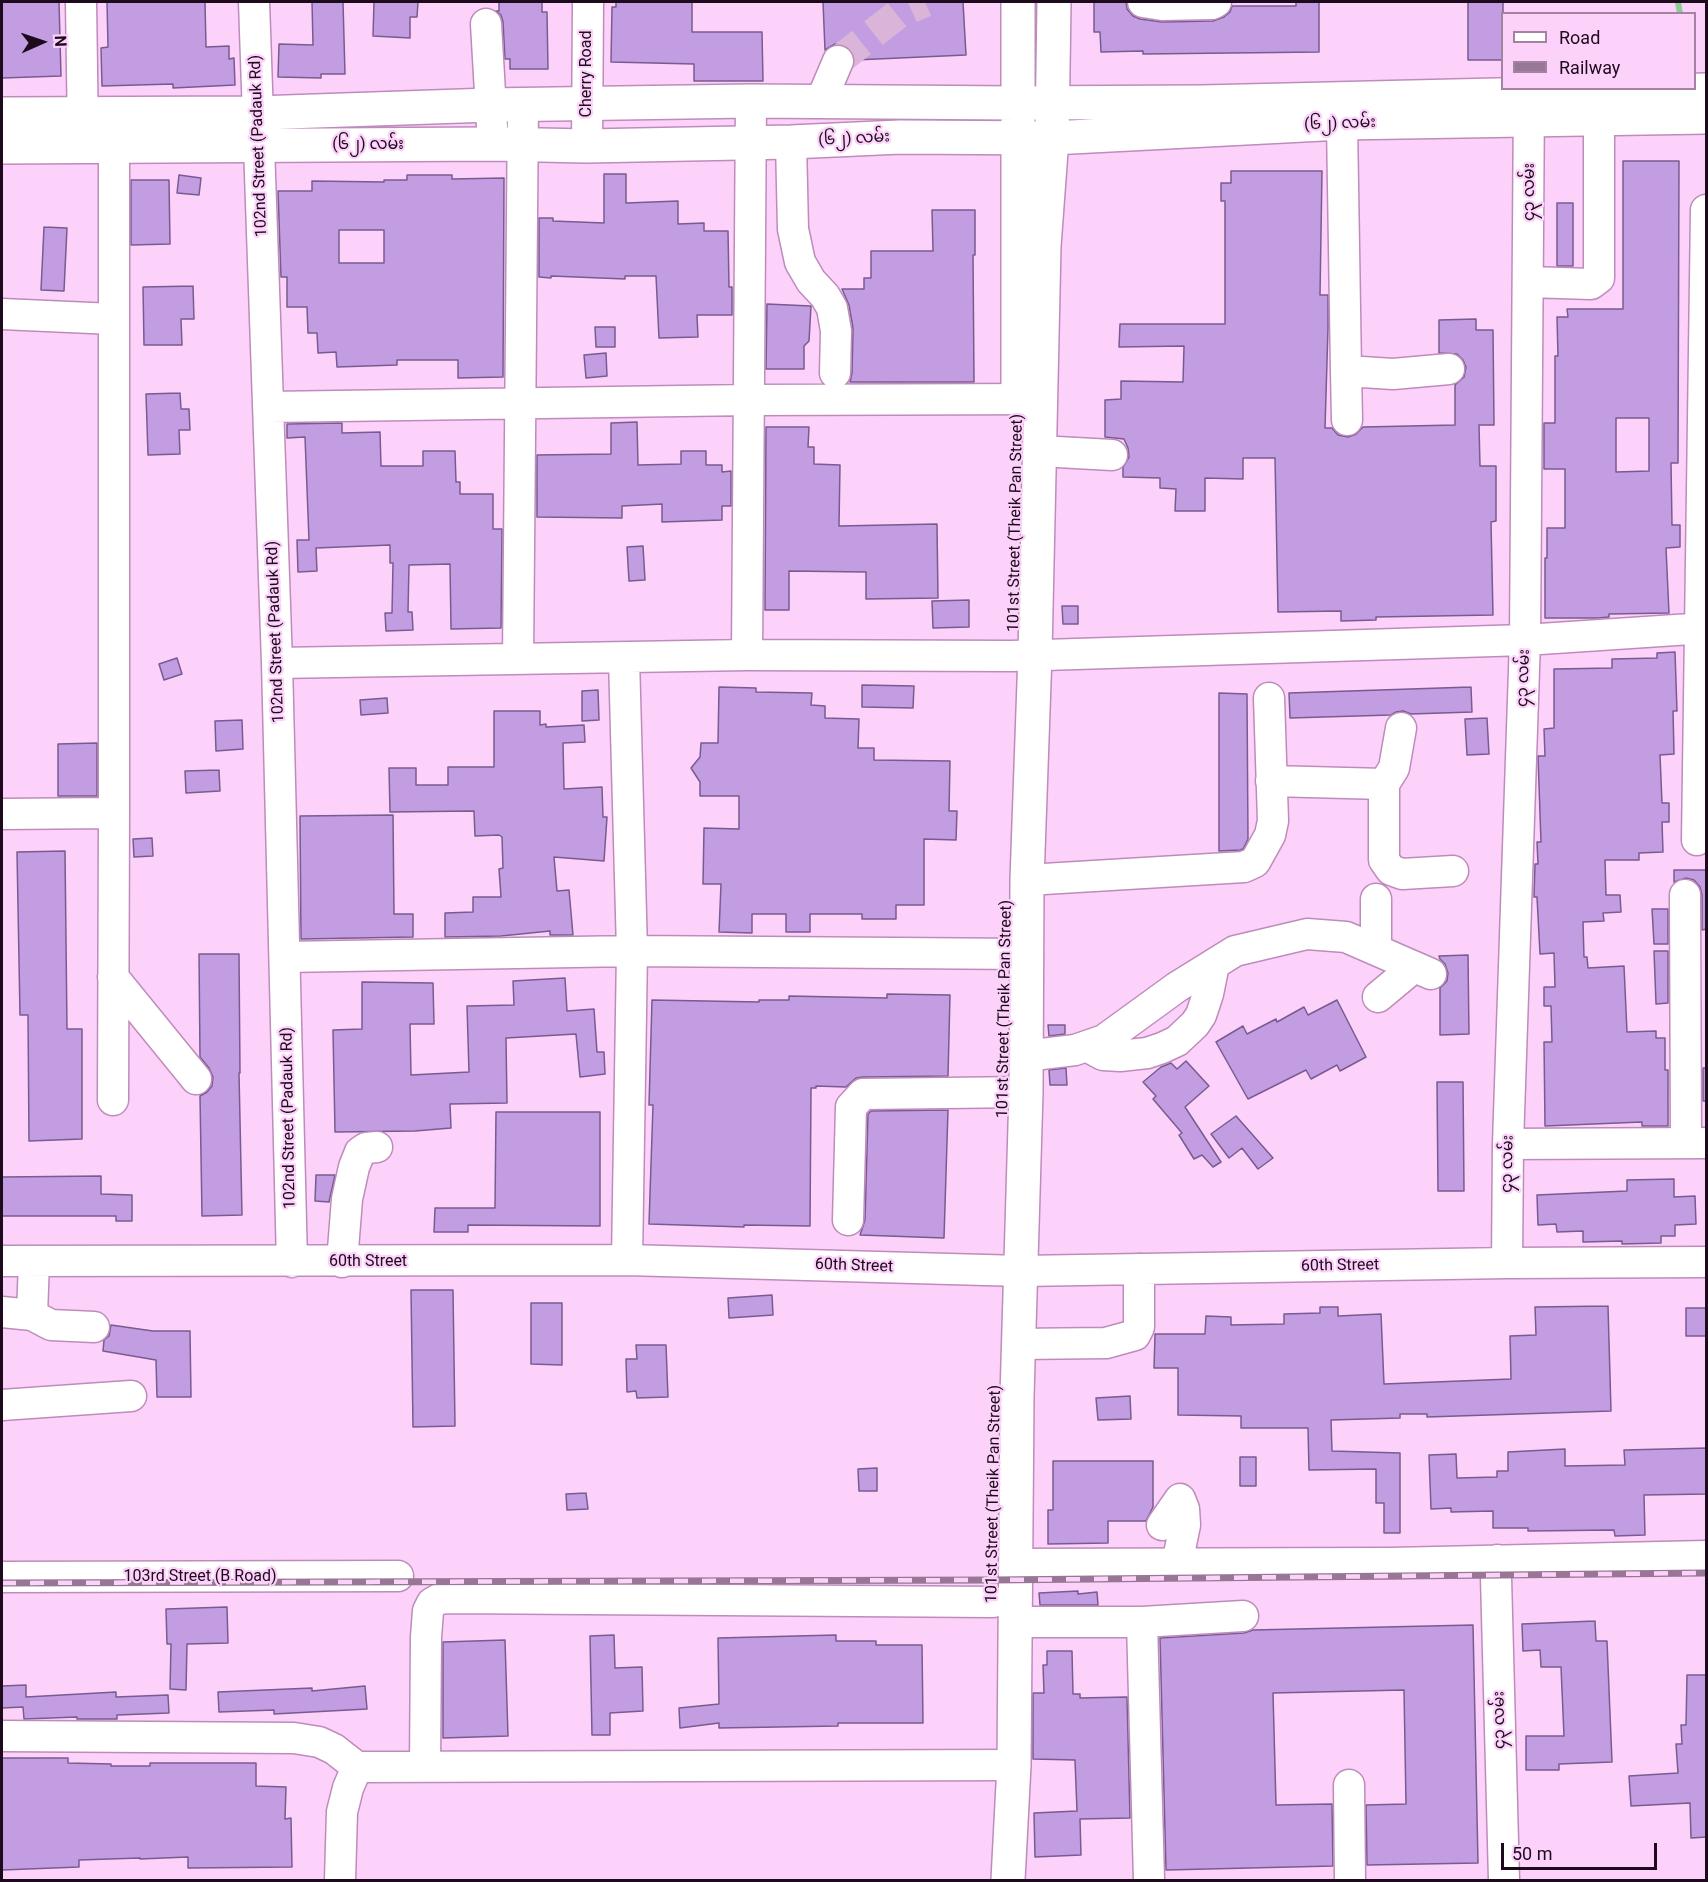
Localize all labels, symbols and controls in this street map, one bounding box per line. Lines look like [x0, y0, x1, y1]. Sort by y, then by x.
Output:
north arrow [12, 12, 72, 72]
legend [1501, 12, 1696, 90]
text: Road [1559, 27, 1600, 48]
street label: Cherry Road [577, 31, 597, 117]
text: N [51, 35, 70, 47]
street label: 102nd Street (Padauk Rd) [246, 55, 272, 237]
text: Railway [1559, 57, 1620, 78]
street label: (၆၂) လမ်း [1304, 113, 1376, 135]
street label: (၆၂) လမ်း [818, 128, 890, 150]
street label: (၆၂) လမ်း [332, 135, 404, 155]
street label: ၄၃ လမ်း [1520, 163, 1540, 221]
street label: 101st Street (Theik Pan Street) [1004, 414, 1028, 632]
street label: 102nd Street (Padauk Rd) [263, 541, 289, 723]
street label: ၄၃ လမ်း [1513, 649, 1535, 707]
street label: 101st Street (Theik Pan Street) [993, 900, 1017, 1118]
street label: 102nd Street (Padauk Rd) [278, 1027, 300, 1209]
street label: ၄၃ လမ်း [1498, 1135, 1518, 1193]
street label: 60th Street [329, 1252, 407, 1272]
street label: 60th Street [815, 1255, 893, 1277]
street label: 60th Street [1301, 1256, 1379, 1276]
street label: 101st Street (Theik Pan Street) [982, 1385, 1006, 1603]
street label: 103rd Street (B Road) [123, 1567, 277, 1587]
street label: ၄၃ လမ်း [1490, 1691, 1510, 1749]
scale bar [1504, 1831, 1660, 1869]
text: 50 m [1512, 1843, 1552, 1864]

